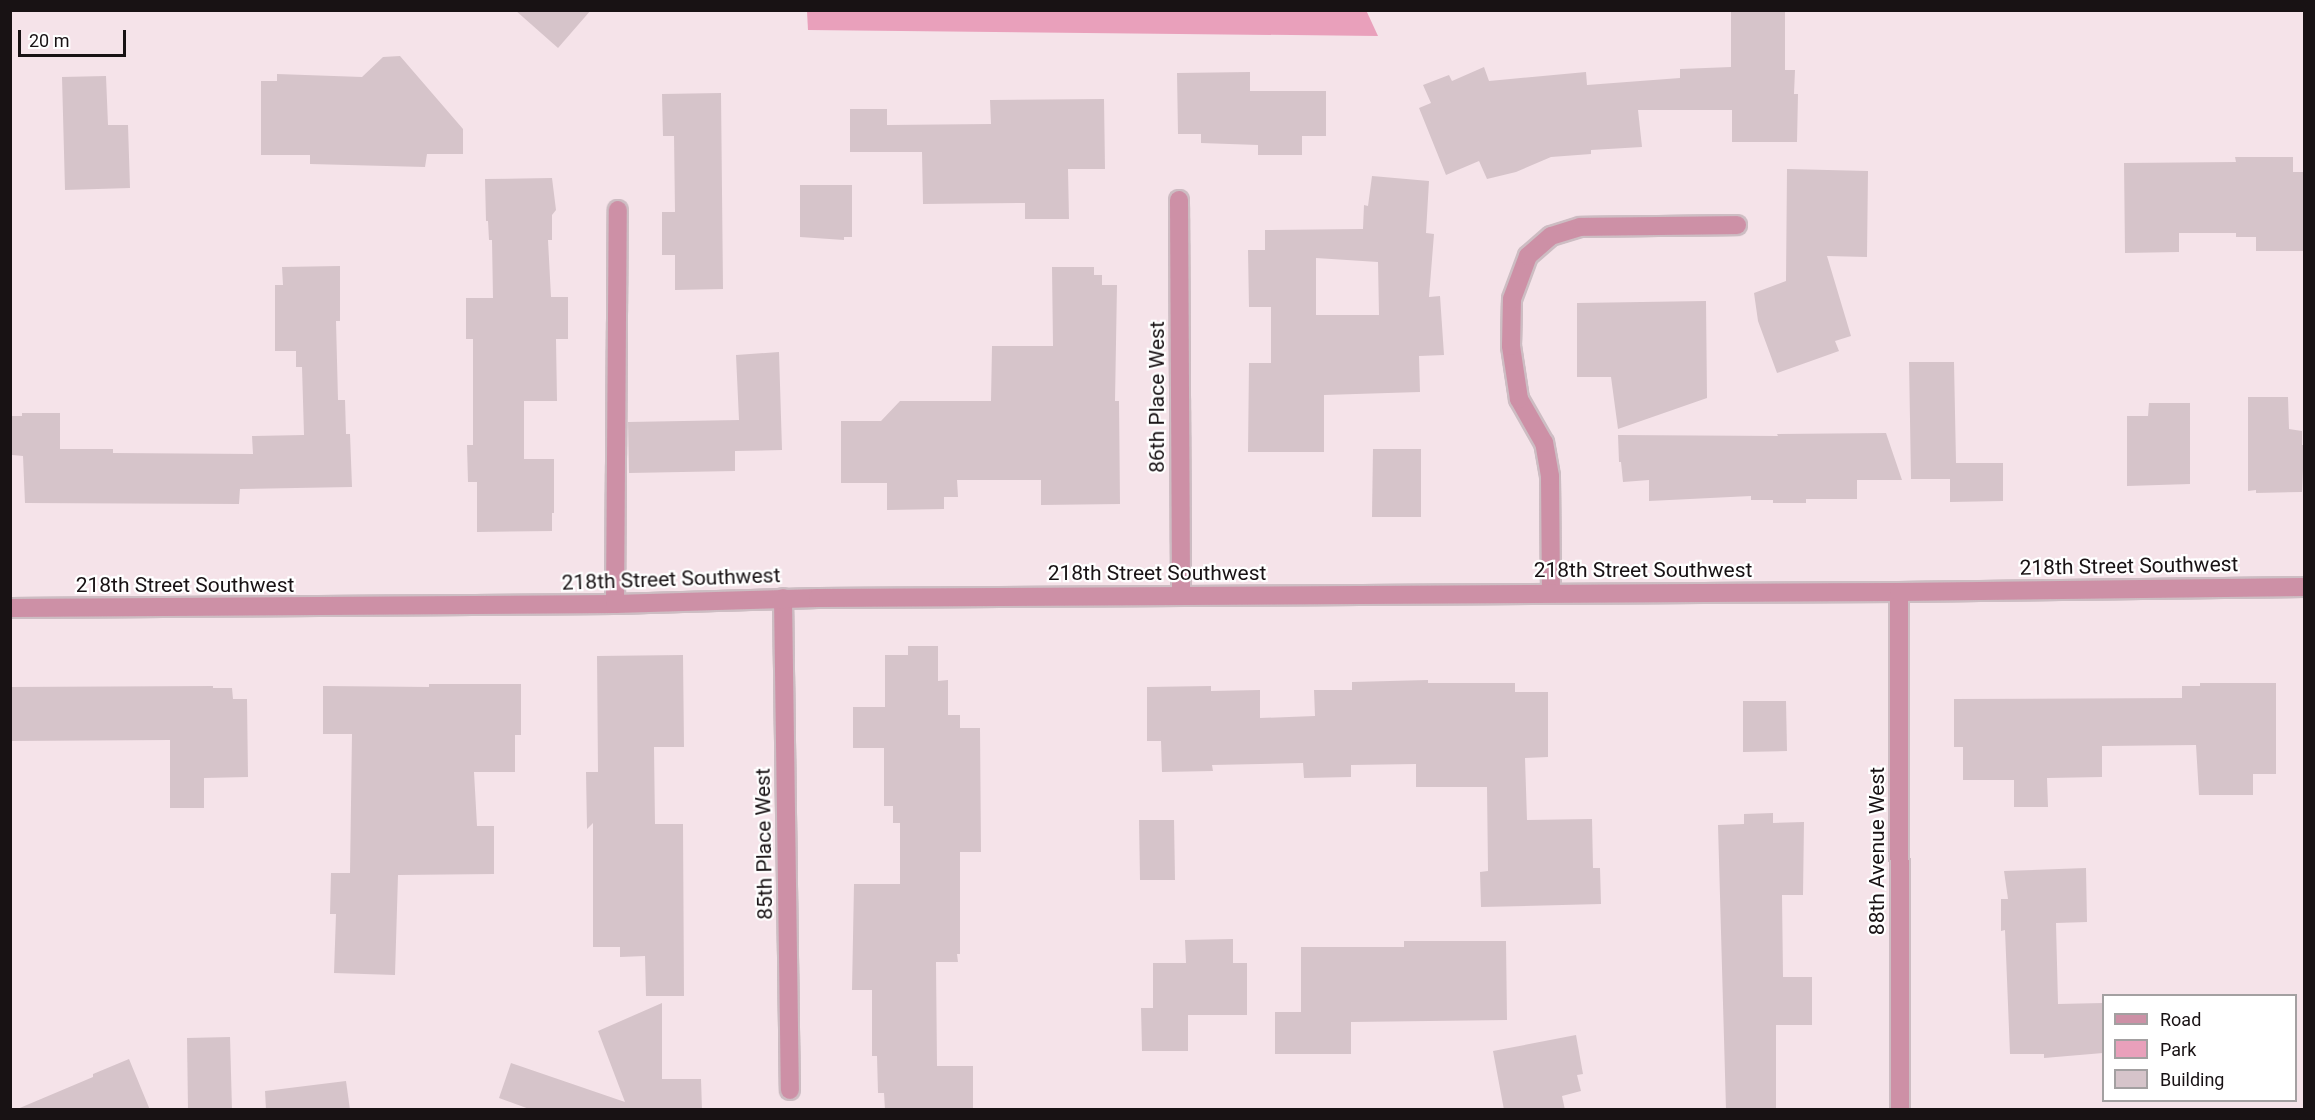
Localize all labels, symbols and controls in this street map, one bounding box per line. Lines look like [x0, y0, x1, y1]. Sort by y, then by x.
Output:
scale bar [21, 18, 129, 56]
text: 20 m [29, 30, 69, 51]
street label: 86th Place West [1144, 321, 1170, 473]
street label: 218th Street Southwest [2019, 551, 2239, 581]
street label: 218th Street Southwest [1534, 557, 1752, 583]
street label: 218th Street Southwest [1048, 560, 1266, 586]
street label: 218th Street Southwest [561, 563, 781, 595]
street label: 218th Street Southwest [76, 572, 294, 598]
street label: 88th Avenue West [1864, 767, 1890, 935]
street label: 85th Place West [750, 768, 778, 920]
legend [2102, 994, 2297, 1102]
text: Road [2160, 1009, 2201, 1030]
text: Park [2160, 1039, 2196, 1060]
text: Building [2160, 1069, 2224, 1090]

